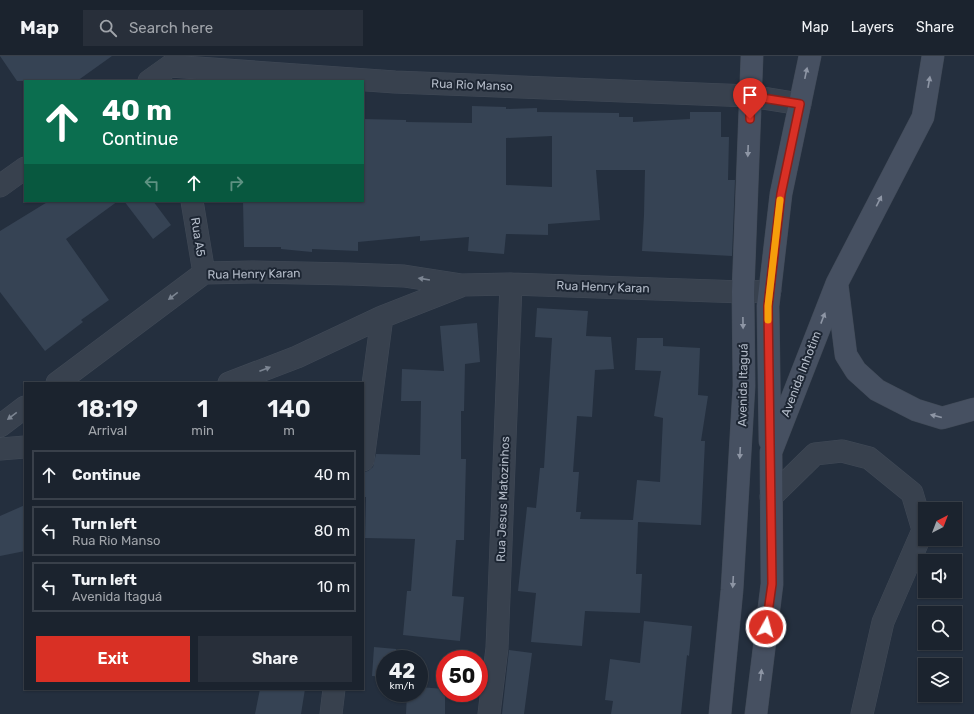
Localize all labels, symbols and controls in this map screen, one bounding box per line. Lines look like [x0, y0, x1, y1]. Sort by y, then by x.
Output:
search box [83, 10, 363, 46]
text: Map [20, 16, 59, 39]
icon: search [97, 17, 119, 39]
text: Search here [129, 19, 213, 37]
text: Map [802, 19, 829, 36]
text: Layers [851, 19, 894, 36]
text: Share [916, 19, 954, 36]
one-way arrow [803, 67, 809, 80]
one-way arrow [926, 76, 932, 88]
street label: Rua Rio Manso [431, 77, 513, 93]
pin [733, 78, 767, 119]
icon: arrive [739, 84, 761, 106]
text: 40 m [102, 94, 172, 127]
icon: ahead [36, 96, 88, 148]
text: Continue [102, 128, 178, 150]
one-way arrow [745, 145, 752, 157]
icon: left [141, 172, 163, 194]
icon: ahead [183, 172, 205, 194]
icon: right [225, 172, 247, 194]
one-way arrow [876, 195, 882, 206]
street label: Rua A5 [188, 216, 208, 258]
street label: Rua Henry Karan [207, 266, 301, 282]
one-way arrow [418, 276, 430, 282]
street label: Rua Henry Karan [556, 278, 650, 296]
one-way arrow [168, 292, 178, 300]
one-way arrow [821, 311, 827, 323]
one-way arrow [740, 317, 746, 330]
street label: Avenida Inhotim [778, 329, 824, 419]
street label: Avenida Itaguá [735, 343, 751, 427]
one-way arrow [259, 365, 271, 371]
text: 18:19 [77, 395, 138, 423]
text: 1 [197, 395, 208, 423]
text: 140 [267, 395, 311, 423]
one-way arrow [7, 412, 18, 420]
one-way arrow [930, 413, 942, 419]
text: Arrival [88, 423, 127, 438]
text: min [191, 423, 214, 438]
text: m [283, 423, 295, 438]
street label: Rua Jesus Matozinhos [494, 436, 512, 562]
one-way arrow [737, 447, 744, 459]
icon: ahead [38, 464, 60, 486]
text: Continue [72, 466, 141, 484]
text: 40 m [314, 466, 350, 484]
north arrow [918, 502, 962, 546]
map controls [918, 502, 962, 702]
text: Turn left [72, 515, 137, 533]
icon: left [38, 520, 60, 542]
text: 80 m [314, 522, 350, 540]
text: Rua Rio Manso [72, 533, 160, 548]
button: sound [918, 554, 962, 598]
text: Turn left [72, 571, 137, 589]
icon: left [38, 576, 60, 598]
one-way arrow [729, 576, 736, 588]
text: 10 m [317, 578, 350, 596]
text: Avenida Itaguá [72, 589, 162, 604]
position arrow [745, 606, 787, 648]
button: search [918, 606, 962, 650]
button: Exit [36, 636, 190, 682]
button: Share [198, 636, 352, 682]
speed limit sign: 50 [436, 650, 488, 702]
button: layers [918, 658, 962, 702]
text: 42 [389, 659, 415, 683]
one-way arrow [758, 669, 764, 681]
text: km/h [390, 680, 414, 692]

